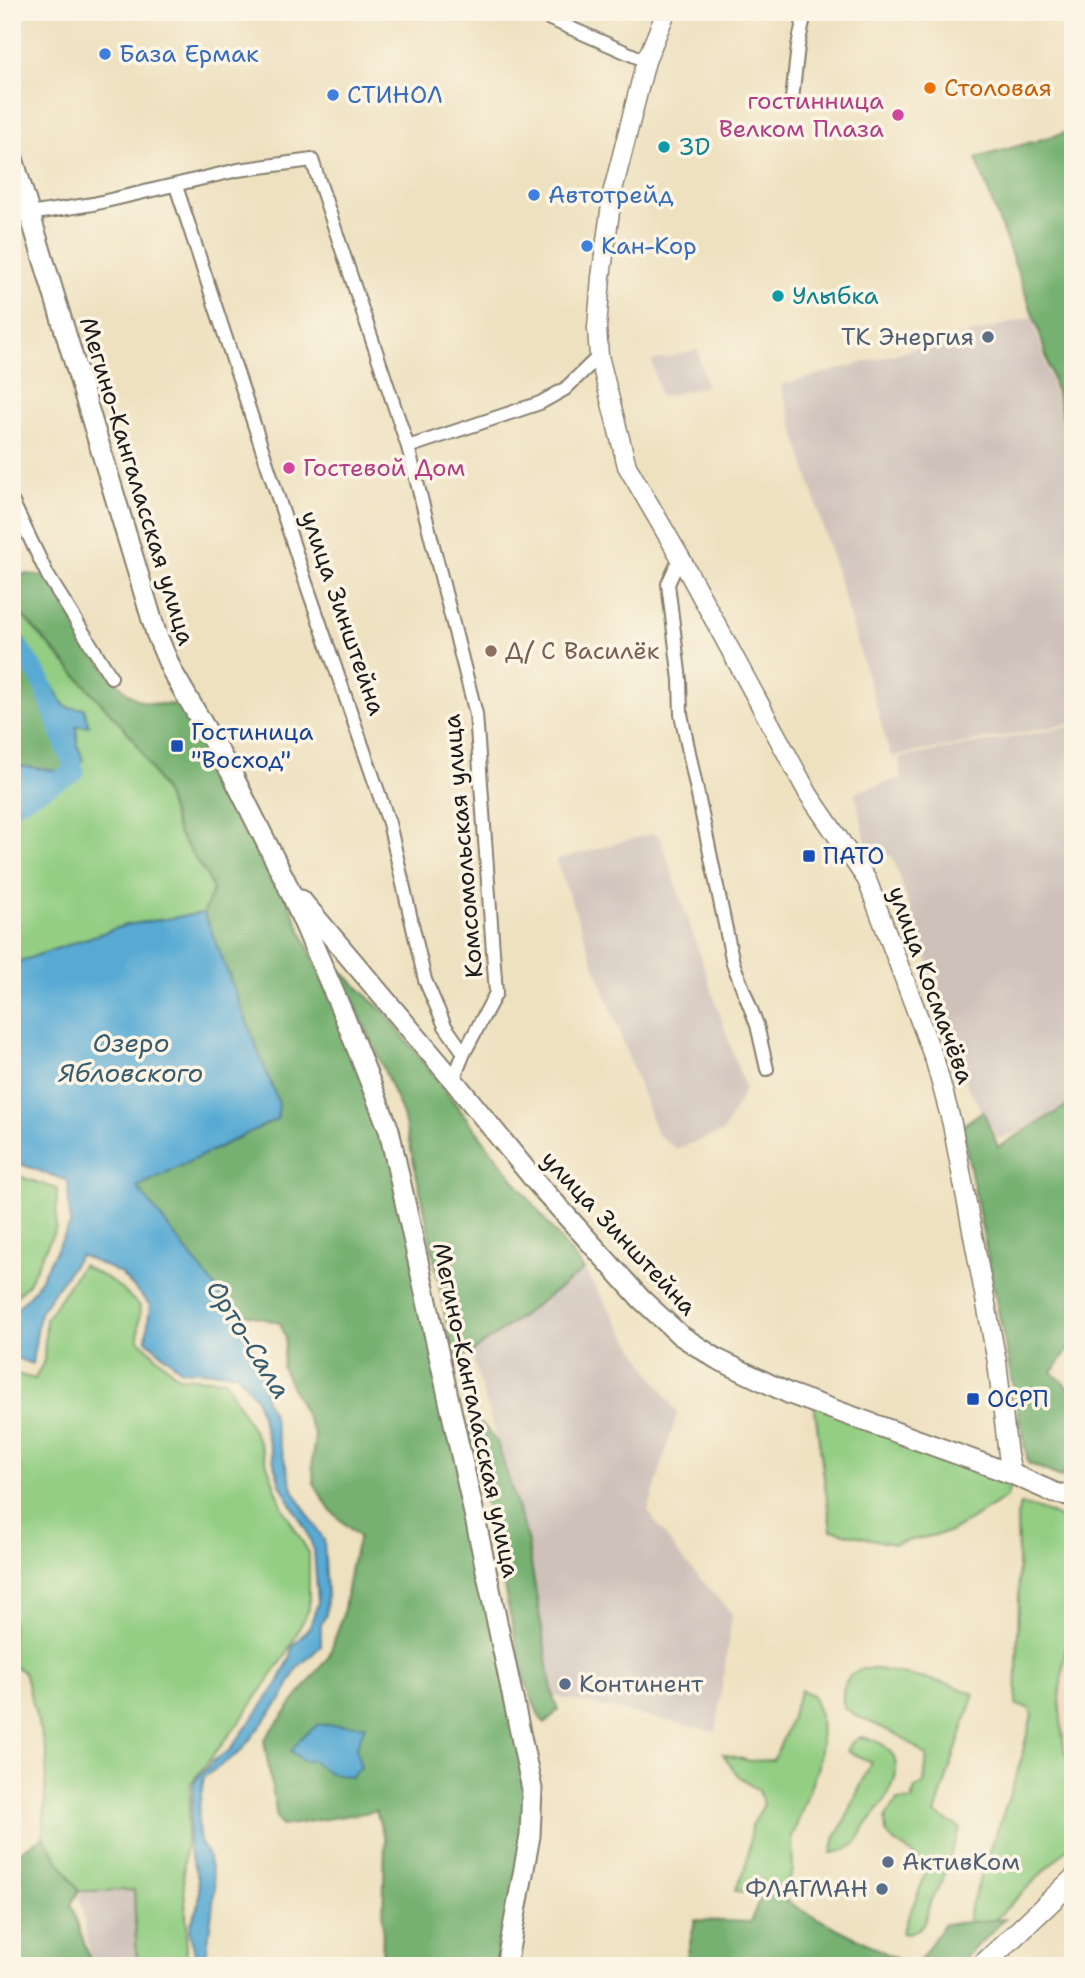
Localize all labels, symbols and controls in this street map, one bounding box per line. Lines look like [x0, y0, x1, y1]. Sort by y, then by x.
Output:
place label: База Ермак [119, 38, 259, 70]
marker: База Ермак [97, 46, 113, 62]
place label: Столовая [944, 72, 1052, 104]
place label: СТИНОЛ [347, 79, 443, 111]
marker: Столовая [922, 80, 938, 96]
place label: гостинница Велком Плаза [719, 85, 884, 145]
marker: СТИНОЛ [325, 87, 341, 103]
marker: гостинница Велком Плаза [890, 107, 906, 123]
place label: 3D [678, 131, 710, 163]
marker: 3D [656, 139, 672, 155]
place label: Автотрейд [548, 179, 674, 211]
marker: Автотрейд [526, 187, 542, 203]
place label: Кан-Кор [601, 230, 697, 262]
marker: Кан-Кор [579, 238, 595, 254]
place label: Улыбка [792, 280, 879, 312]
marker: Улыбка [770, 288, 786, 304]
street label: Мегино-Кангаласская улица [72, 313, 202, 649]
place label: ТК Энергия [841, 321, 974, 353]
marker: ТК Энергия [980, 329, 996, 345]
place label: Гостевой Дом [303, 452, 465, 484]
marker: Гостевой Дом [281, 460, 297, 476]
street label: улица Зинштейна [293, 506, 393, 720]
place label: Д/ С Василёк [505, 635, 660, 667]
marker: Д/ С Василёк [483, 643, 499, 659]
street label: Комсомольская улица [436, 713, 490, 979]
place label: Гостиница "Восход" [191, 716, 313, 776]
marker: Гостиница "Восход" [169, 738, 185, 754]
place label: ПАТО [823, 840, 885, 872]
marker: ПАТО [801, 848, 817, 864]
street label: улица Космачёва [880, 882, 982, 1088]
water label: Озеро Ябловского [58, 1025, 203, 1090]
street label: улица Зинштейна [534, 1144, 704, 1322]
street label: Мегино-Кангаласская улица [425, 1240, 527, 1581]
water label: Орто-Сала [199, 1273, 299, 1405]
place label: ОСРП [987, 1383, 1049, 1415]
marker: ОСРП [965, 1391, 981, 1407]
place label: Континент [579, 1668, 704, 1700]
marker: Континент [557, 1676, 573, 1692]
place label: АктивКом [902, 1846, 1020, 1878]
marker: АктивКом [880, 1854, 896, 1870]
place label: ФЛАГМАН [745, 1873, 868, 1905]
marker: ФЛАГМАН [874, 1881, 890, 1897]

